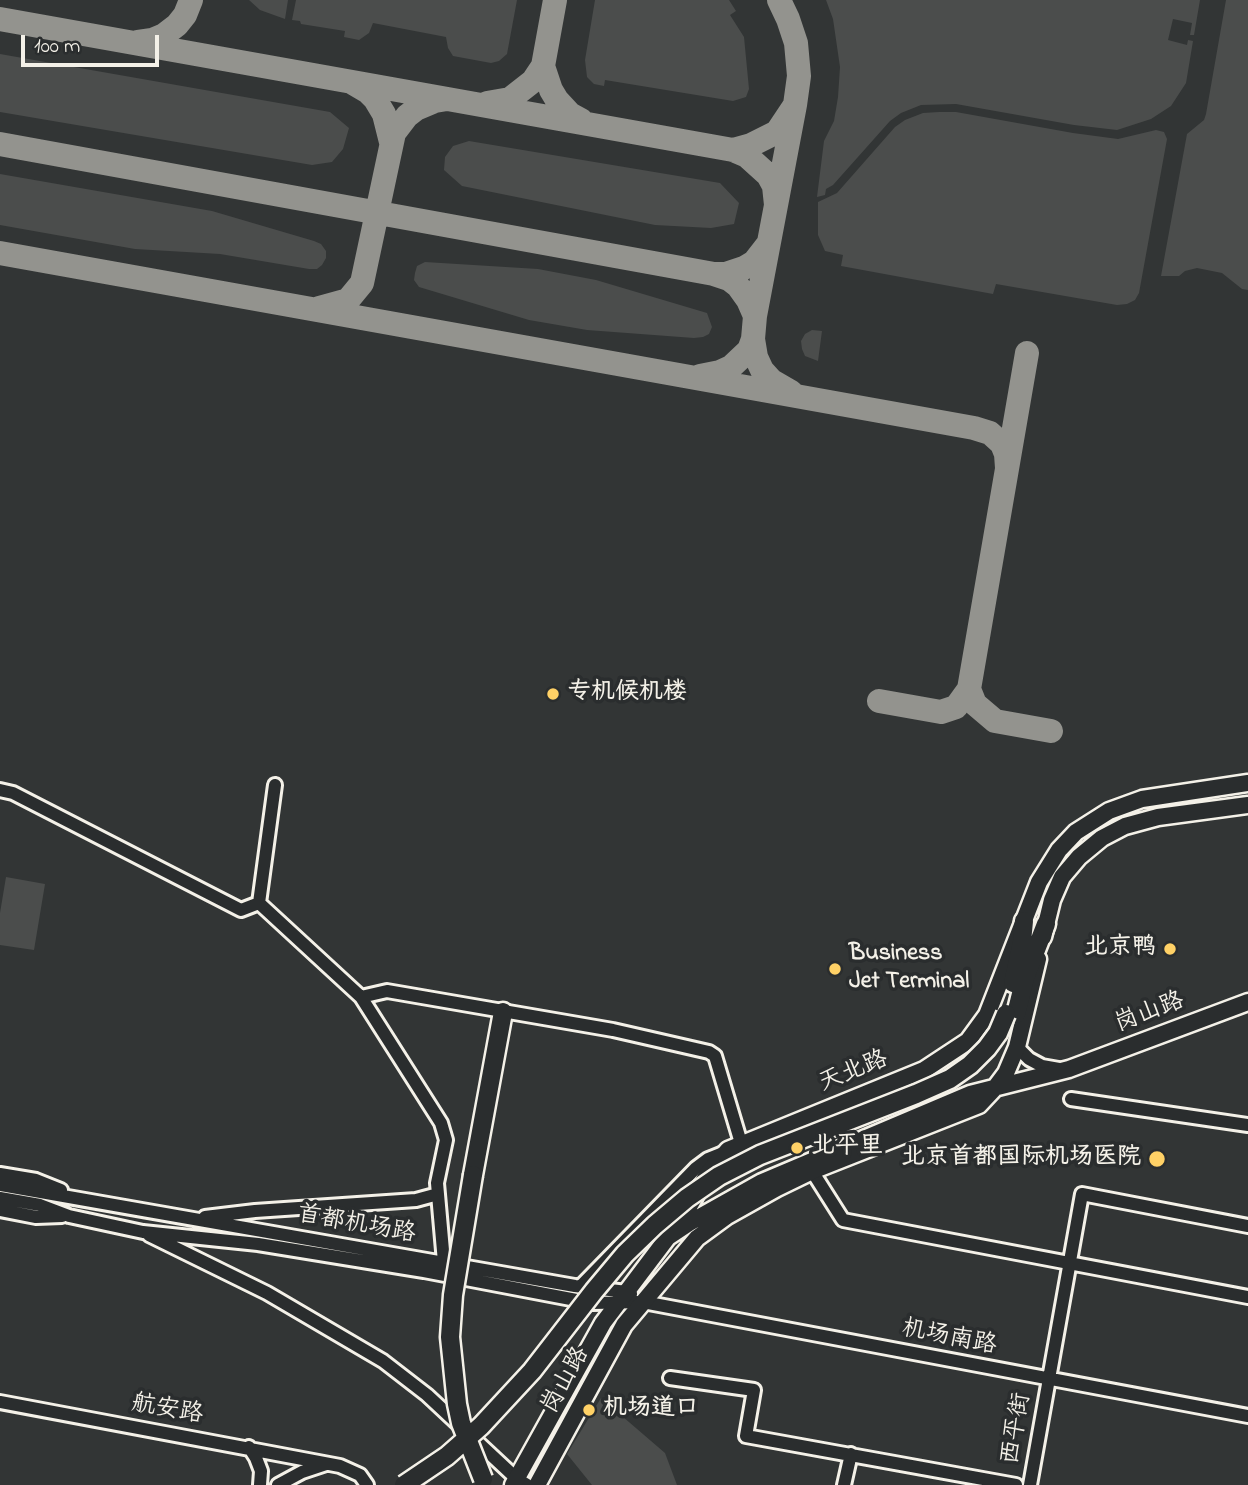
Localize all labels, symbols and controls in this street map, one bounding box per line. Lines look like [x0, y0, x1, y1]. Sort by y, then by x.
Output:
scale bar [24, 21, 163, 65]
text: 100 m [34, 32, 80, 62]
place label: 专机候机楼 [567, 680, 687, 708]
marker: 专机候机楼 [545, 686, 561, 702]
place label: 北京鸭 [1084, 935, 1156, 963]
place label: Business Jet Terminal [849, 941, 969, 997]
marker: 北京鸭 [1162, 941, 1178, 957]
marker: Business Jet Terminal [827, 961, 843, 977]
street label: 岗山路 [1111, 988, 1189, 1040]
street label: 天北路 [815, 1046, 893, 1100]
place label: 北平里 [811, 1134, 883, 1162]
marker: 北平里 [789, 1140, 805, 1156]
place label: 北京首都国际机场医院 [901, 1145, 1141, 1173]
marker: 北京首都国际机场医院 [1147, 1149, 1167, 1169]
street label: 首都机场路 [294, 1201, 418, 1251]
street label: 机场南路 [899, 1316, 999, 1362]
street label: 岗山路 [537, 1343, 597, 1419]
street label: 航安路 [129, 1391, 205, 1431]
street label: 西平街 [998, 1391, 1038, 1467]
place label: 机场道口 [603, 1396, 699, 1424]
marker: 机场道口 [581, 1402, 597, 1418]

